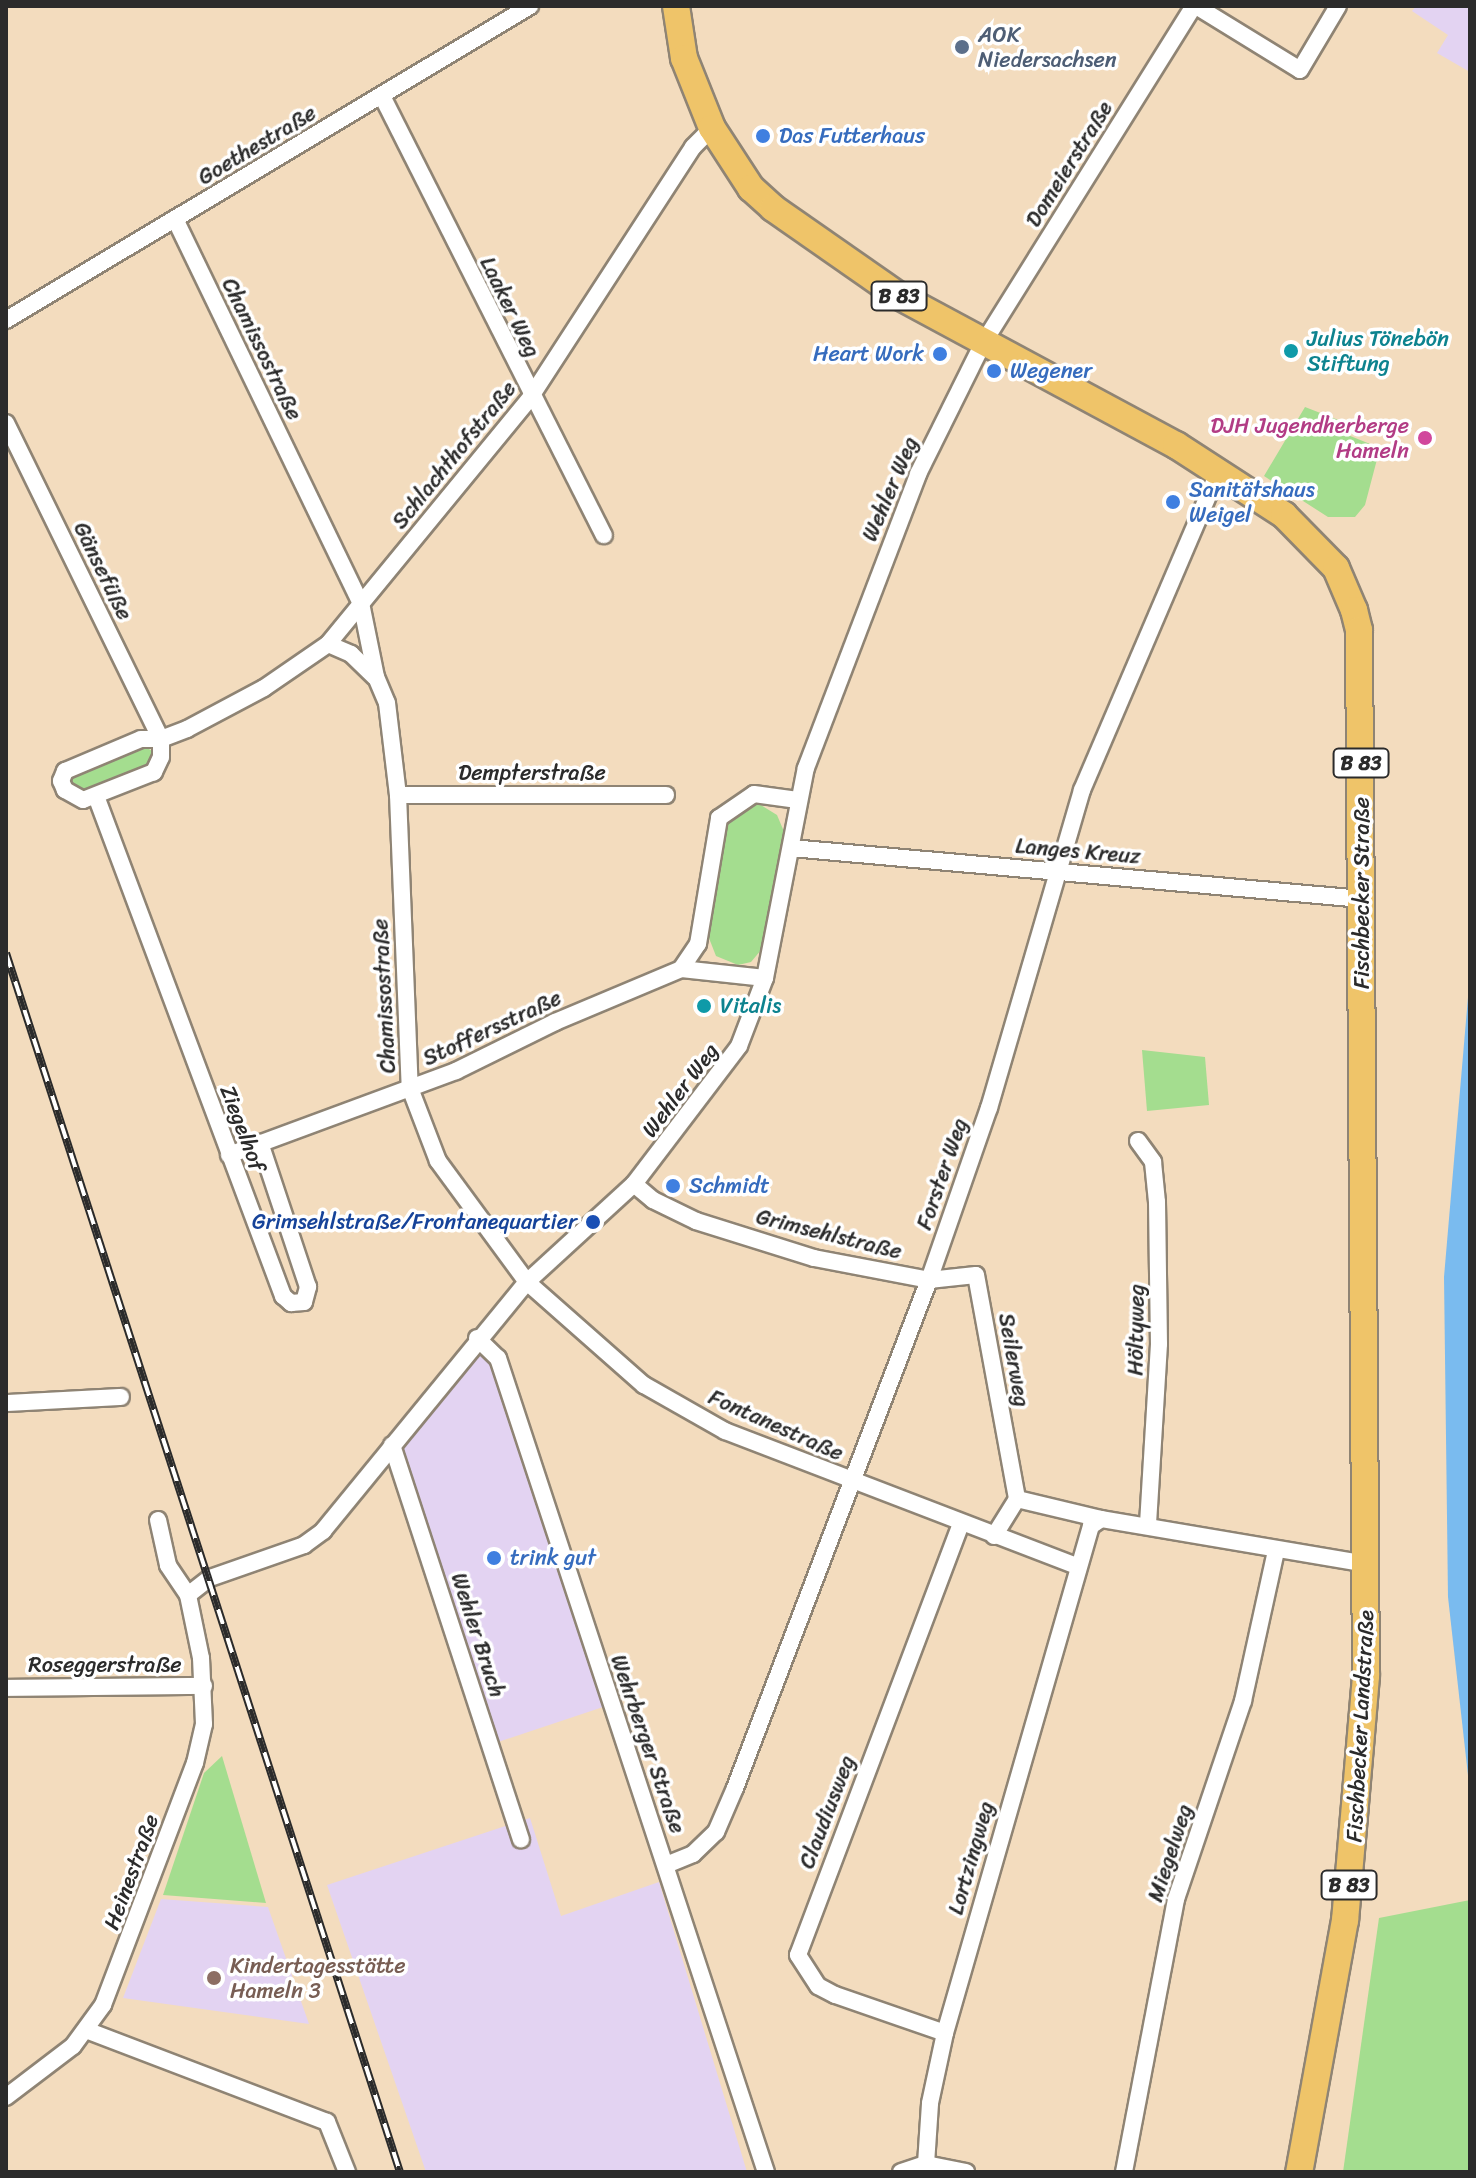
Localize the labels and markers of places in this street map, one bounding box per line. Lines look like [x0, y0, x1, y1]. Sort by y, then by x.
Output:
place label: AOK Niedersachsen [978, 21, 1117, 72]
marker: AOK Niedersachsen [953, 38, 971, 56]
place label: Das Futterhaus [779, 123, 925, 149]
marker: Das Futterhaus [754, 127, 772, 145]
place label: Julius Tönebön Stiftung [1307, 325, 1449, 376]
place label: Heart Work [813, 341, 924, 367]
marker: Julius Tönebön Stiftung [1282, 342, 1300, 360]
marker: Heart Work [931, 345, 949, 363]
place label: Wegener [1010, 358, 1092, 384]
marker: Wegener [985, 362, 1003, 380]
place label: DJH Jugendherberge Hameln [1211, 412, 1409, 464]
marker: DJH Jugendherberge Hameln [1416, 429, 1434, 447]
place label: Sanitätshaus Weigel [1189, 476, 1315, 528]
marker: Sanitätshaus Weigel [1164, 493, 1182, 511]
place label: Vitalis [720, 993, 781, 1019]
marker: Vitalis [695, 997, 713, 1015]
place label: Schmidt [689, 1173, 769, 1199]
marker: Schmidt [664, 1177, 682, 1195]
place label: Grimsehlstraße/Frontanequartier [252, 1209, 577, 1235]
marker: Grimsehlstraße/Frontanequartier [584, 1213, 602, 1231]
place label: trink gut [510, 1545, 597, 1571]
marker: trink gut [485, 1549, 503, 1567]
place label: Kindertagesstätte Hameln 3 [230, 1952, 406, 2004]
marker: Kindertagesstätte Hameln 3 [205, 1969, 223, 1987]

